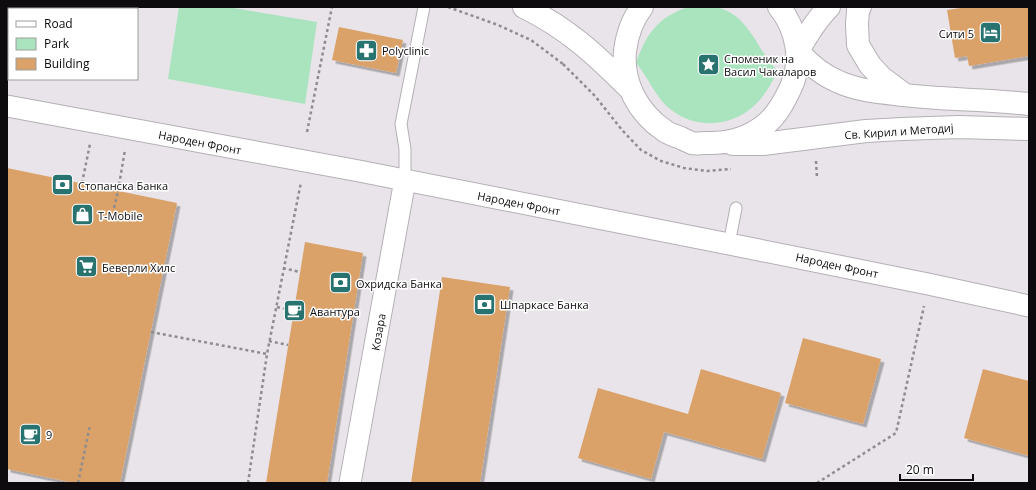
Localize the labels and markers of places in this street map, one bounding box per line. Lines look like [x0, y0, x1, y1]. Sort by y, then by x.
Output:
hotel icon: Сити 5 [977, 20, 1003, 46]
place label: Сити 5 [939, 26, 974, 41]
pharmacy icon: Polyclinic [354, 37, 380, 63]
place label: Polyclinic [382, 43, 429, 58]
place icon: Споменик на Васил Чакаларов [695, 51, 721, 77]
place label: Споменик на Васил Чакаларов [724, 51, 816, 79]
bank icon: Стопанска Банка [50, 172, 76, 198]
place label: Стопанска Банка [78, 178, 168, 193]
shop icon: T-Mobile [69, 202, 95, 228]
place label: T-Mobile [98, 208, 143, 223]
supermarket icon: Беверли Хилс [73, 254, 99, 280]
place label: Беверли Хилс [102, 260, 175, 275]
bank icon: Охридска Банка [327, 270, 353, 296]
place label: Охридска Банка [356, 276, 442, 291]
bank icon: Шпаркасе Банка [471, 291, 497, 317]
place label: Шпаркасе Банка [500, 297, 589, 312]
cafe icon: Авантура [281, 298, 307, 324]
place label: Авантура [310, 304, 360, 319]
cafe icon: 9 [18, 421, 44, 447]
place label: 9 [46, 427, 52, 442]

